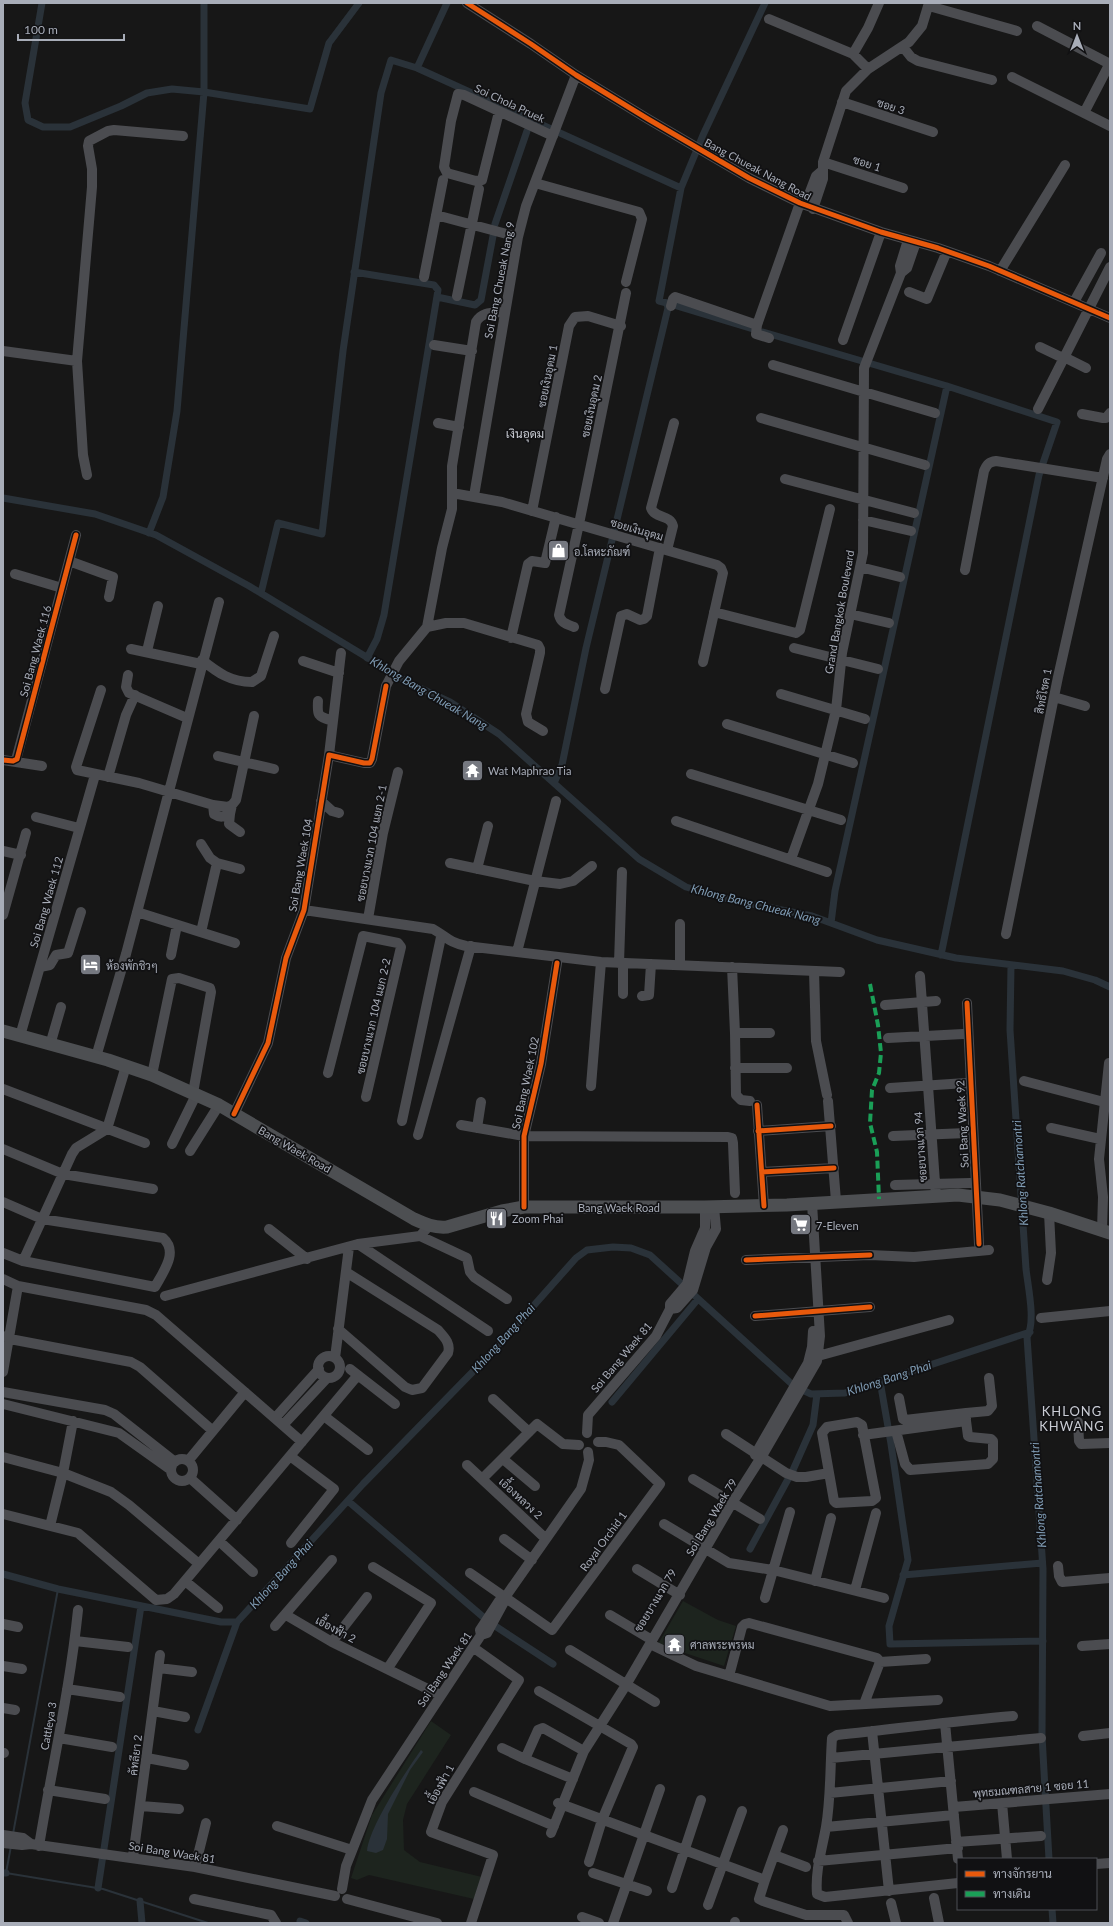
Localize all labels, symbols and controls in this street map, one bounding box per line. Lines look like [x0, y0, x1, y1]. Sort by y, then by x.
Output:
scale bar [18, 16, 124, 42]
north arrow [1057, 16, 1097, 56]
text: N [1073, 19, 1081, 32]
text: 100 m [24, 22, 58, 37]
street label: Soi Chola Pruek [473, 81, 548, 125]
street label: ซอย 3 [875, 95, 907, 117]
street label: Bang Chueak Nang Road [702, 135, 814, 203]
street label: ซอย 1 [851, 152, 883, 174]
street label: Soi Bang Chueak Nang 9 [481, 220, 517, 340]
street label: ซอยเงินอุดม 1 [535, 343, 562, 409]
street label: ซอยเงินอุดม 2 [578, 373, 607, 439]
district label: เงินอุดม [506, 426, 544, 443]
street label: ซอยเงินอุดม [608, 515, 665, 546]
shop icon: อ.โลหะภัณฑ์ [545, 538, 571, 564]
place label: อ.โลหะภัณฑ์ [574, 544, 630, 558]
street label: Grand Bangkok Boulevard [822, 549, 856, 675]
street label: Soi Bang Waek 116 [17, 604, 53, 698]
water label: Khlong Bang Chueak Nang [368, 653, 491, 733]
street label: สิทธิโชค 1 [1031, 667, 1054, 715]
temple icon: Wat Maphrao Tia [460, 757, 486, 783]
place label: Wat Maphrao Tia [488, 764, 571, 777]
street label: ซอยบางแวก 104 แยก 2-1 [353, 783, 389, 903]
street label: Soi Bang Waek 104 [285, 817, 315, 913]
street label: Soi Bang Waek 112 [27, 855, 65, 949]
water label: Khlong Bang Chueak Nang [690, 881, 823, 927]
hotel icon: ห้องพักชิวๆ [78, 952, 104, 978]
street label: ซอยบางแวก 104 แยก 2-2 [353, 957, 393, 1075]
place label: ห้องพักชิวๆ [106, 959, 158, 973]
street label: Soi Bang Waek 102 [509, 1036, 541, 1130]
street label: Soi Bang Waek 92 [953, 1080, 971, 1168]
street label: ซอยบางแวก 94 [911, 1111, 929, 1183]
water label: Khlong Ratchamontri [1009, 1120, 1031, 1226]
street label: Bang Waek Road [256, 1123, 334, 1175]
street label: Bang Waek Road [578, 1201, 660, 1214]
restaurant icon: Zoom Phai [483, 1205, 509, 1231]
place label: Zoom Phai [512, 1212, 564, 1225]
supermarket icon: 7-Eleven [787, 1212, 813, 1238]
place label: 7-Eleven [816, 1219, 859, 1232]
water label: Khlong Bang Phai [468, 1300, 538, 1376]
street label: Soi Bang Waek 81 [588, 1319, 654, 1395]
water label: Khlong Bang Phai [845, 1357, 933, 1399]
district label: KHLONG KHWANG [1039, 1403, 1105, 1434]
water label: Khlong Ratchamontri [1027, 1442, 1049, 1548]
street label: เอื้องหลวง 2 [497, 1472, 548, 1521]
street label: Soi Bang Waek 79 [683, 1476, 739, 1558]
street label: Royal Orchid 1 [577, 1508, 629, 1574]
water label: Khlong Bang Phai [246, 1536, 316, 1612]
street label: ซอยบางแวก 79 [631, 1566, 679, 1634]
street label: เอื้องฟ้า 2 [314, 1609, 360, 1645]
street label: Soi Bang Waek 81 [414, 1629, 474, 1709]
temple icon: ศาลพระพรหม [662, 1631, 688, 1657]
place label: ศาลพระพรหม [690, 1638, 754, 1651]
street label: Cattleya 3 [37, 1701, 59, 1751]
street label: คัทลียา 2 [125, 1734, 144, 1776]
street label: เอื้องฟ้า 1 [420, 1760, 456, 1806]
street label: พุทธมณฑลสาย 1 ซอย 11 [973, 1776, 1090, 1803]
street label: Soi Bang Waek 81 [128, 1839, 216, 1865]
legend [957, 1858, 1097, 1910]
text: ทางจักรยาน [993, 1866, 1052, 1881]
text: ทางเดิน [993, 1886, 1031, 1901]

